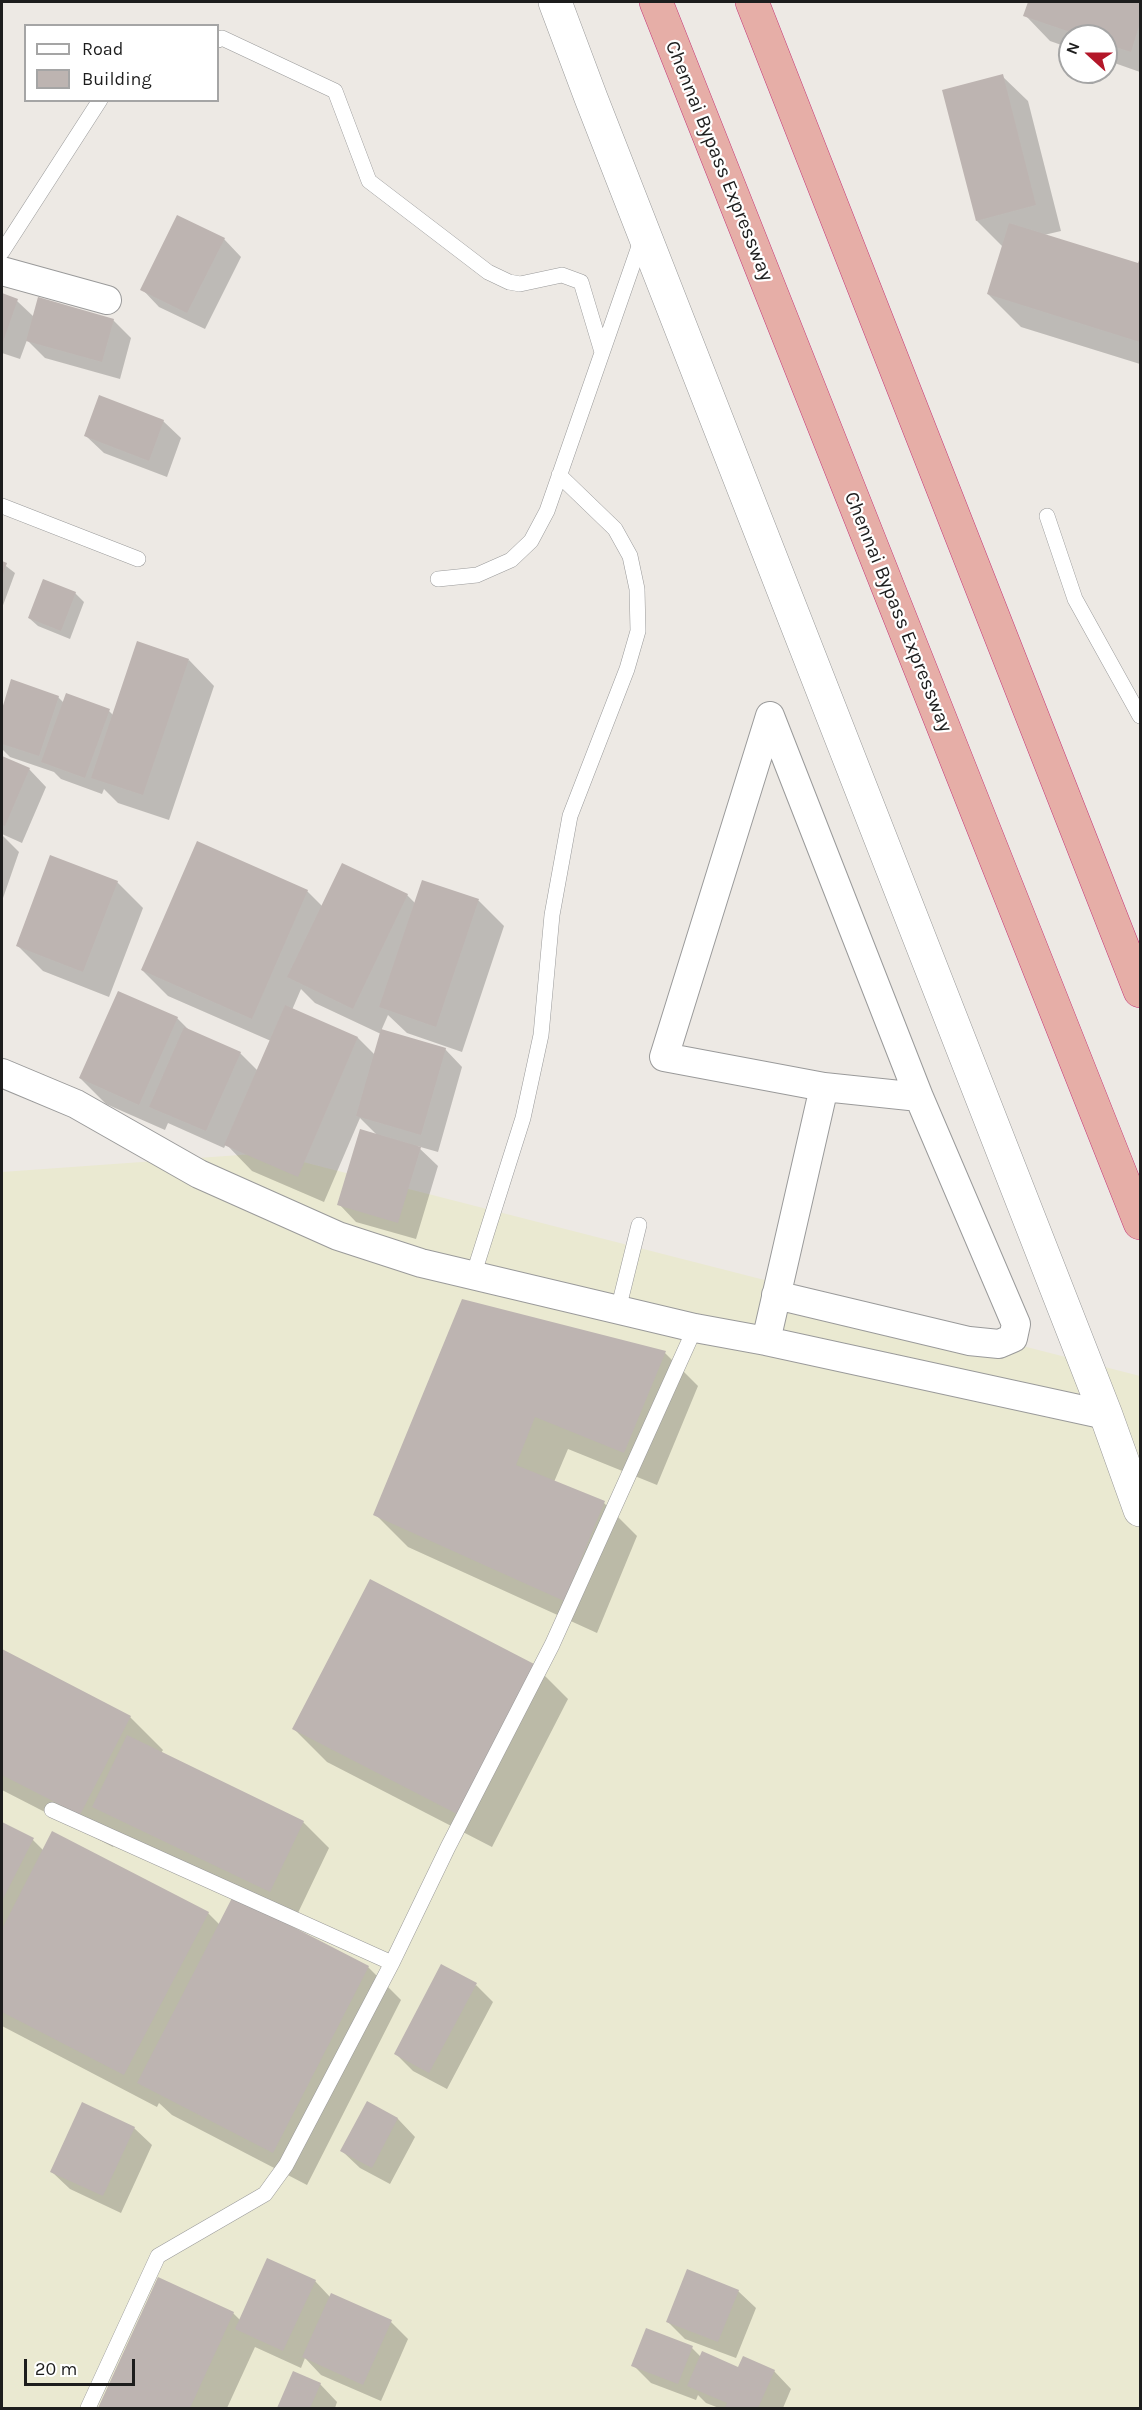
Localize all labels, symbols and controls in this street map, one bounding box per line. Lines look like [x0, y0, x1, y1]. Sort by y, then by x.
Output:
legend [24, 24, 219, 102]
north arrow [1058, 24, 1118, 84]
street label: Chennai Bypass Expressway [660, 37, 778, 285]
text: Road [82, 38, 123, 60]
text: N [1062, 39, 1084, 57]
text: Building [82, 68, 152, 90]
street label: Chennai Bypass Expressway [839, 488, 957, 736]
scale bar [27, 2347, 138, 2385]
text: 20 m [35, 2358, 77, 2380]

